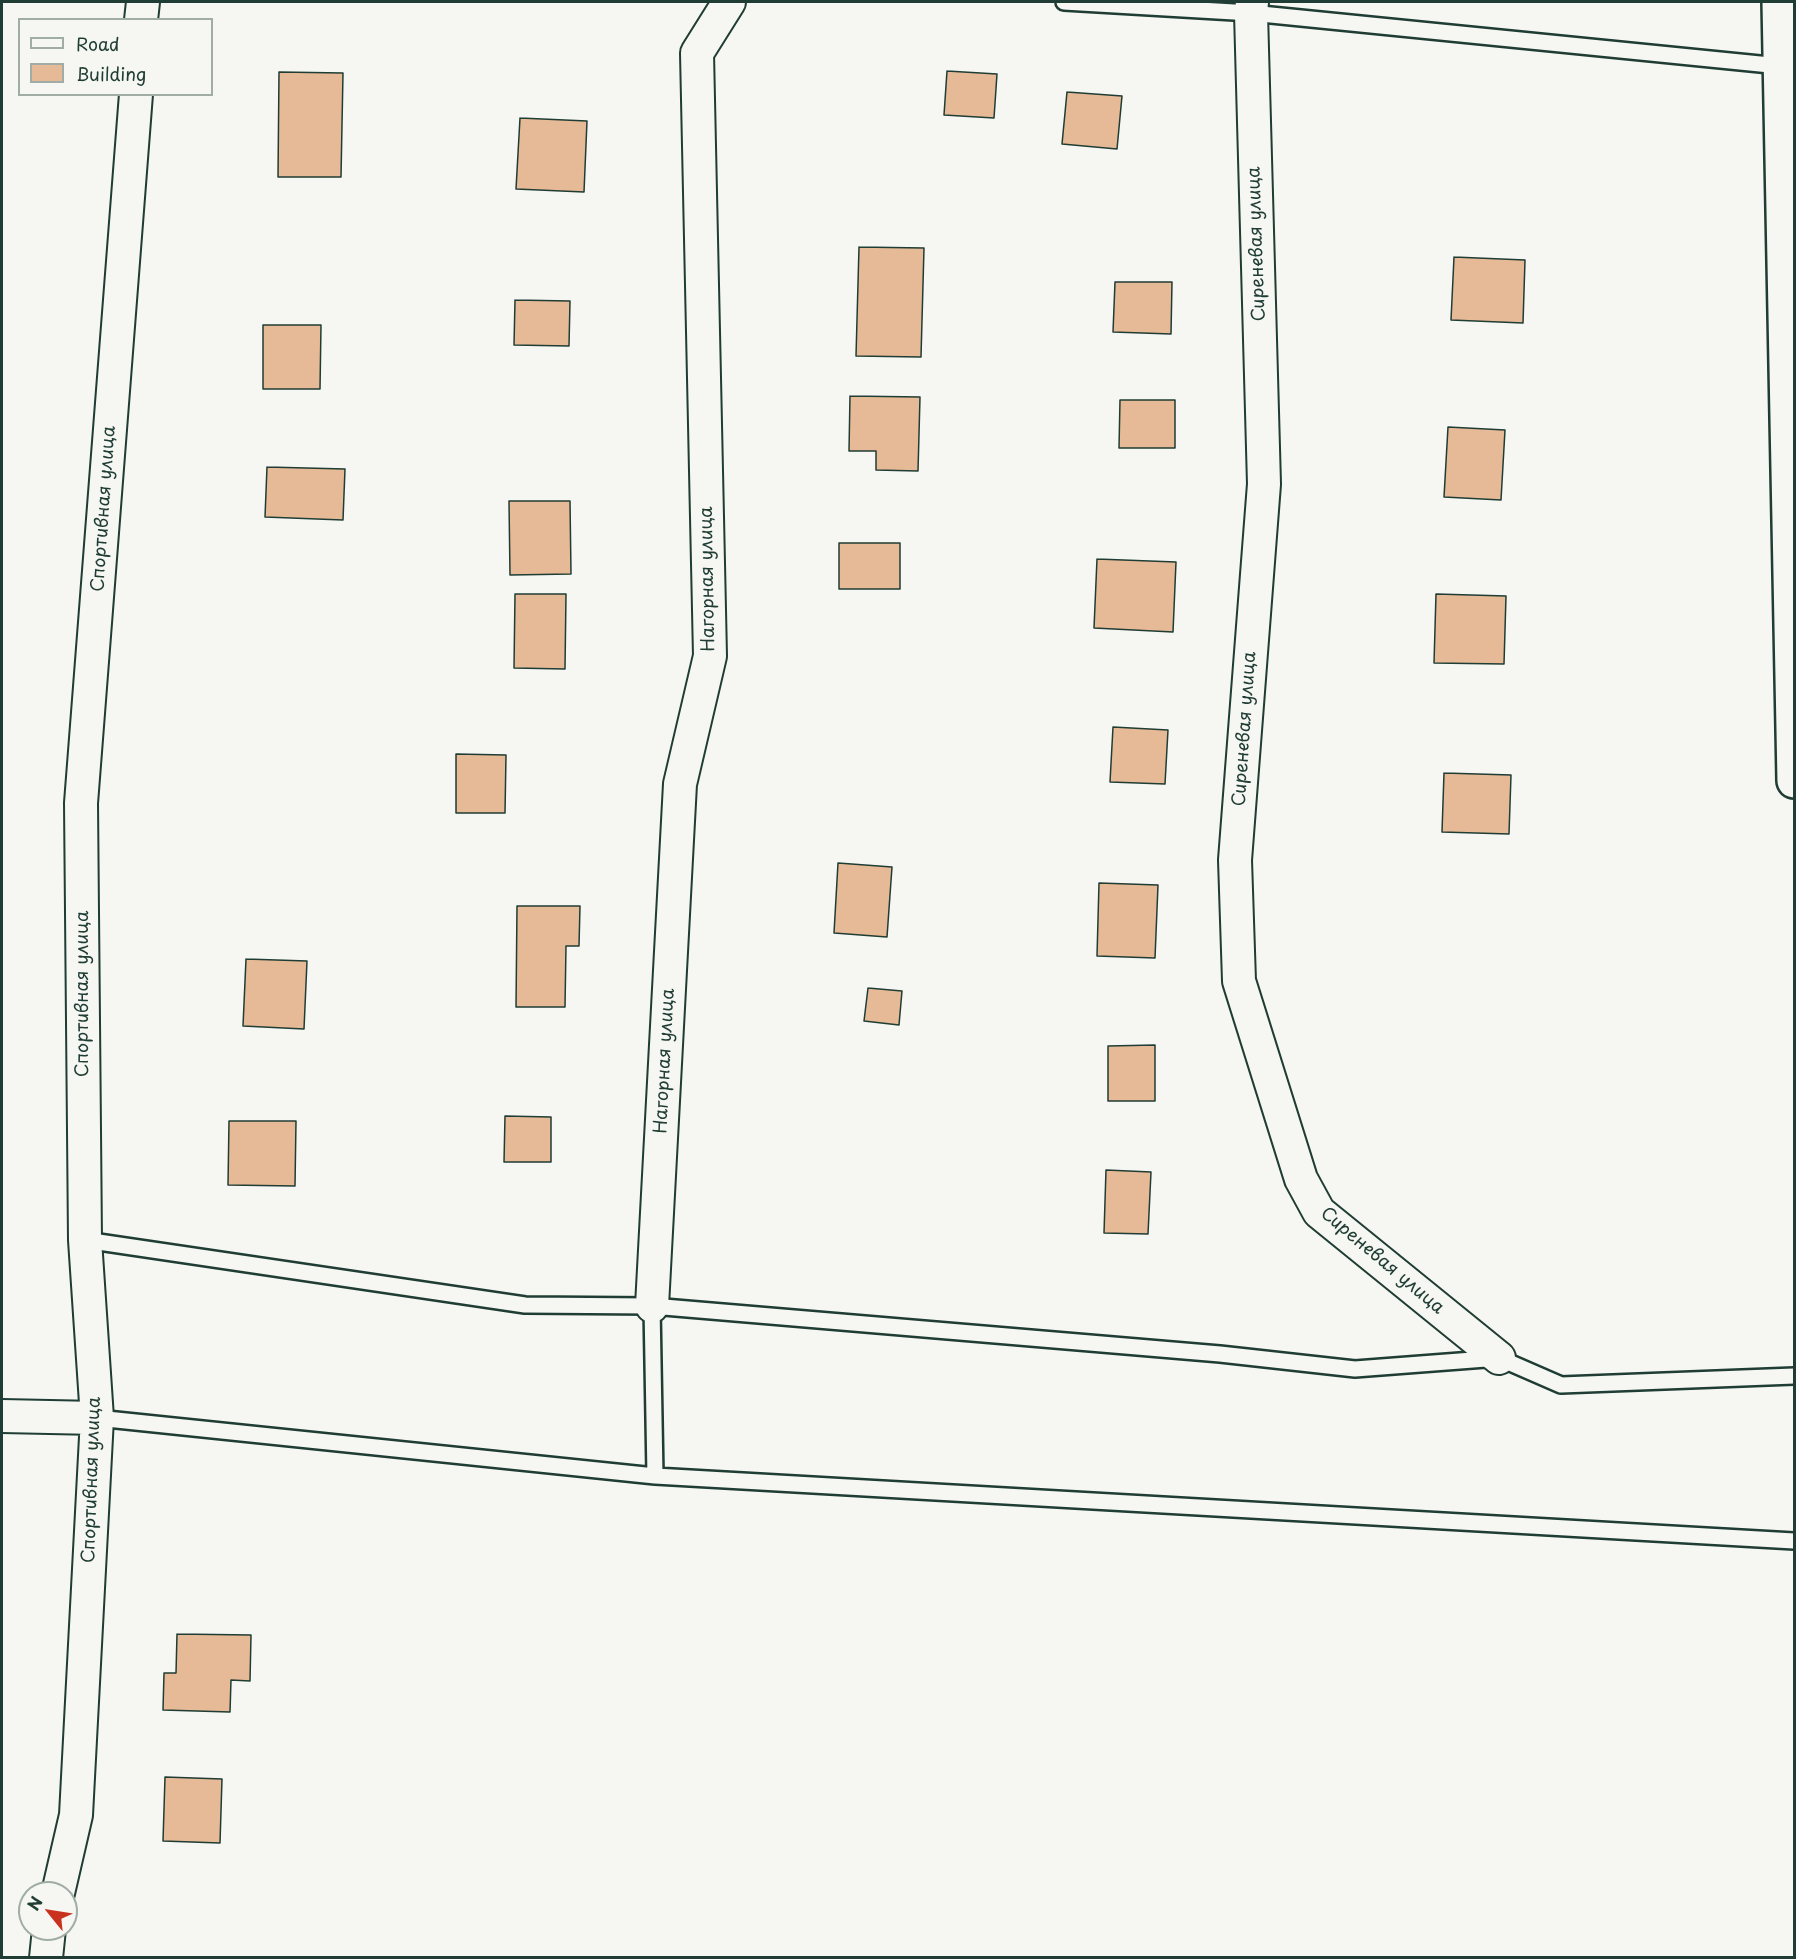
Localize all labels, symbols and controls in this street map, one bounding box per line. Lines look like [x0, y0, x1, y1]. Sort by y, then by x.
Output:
legend [18, 18, 213, 96]
text: Road [76, 30, 120, 57]
text: Building [76, 60, 146, 87]
street label: Сиреневая улица [1243, 166, 1271, 322]
street label: Спортивная улица [87, 425, 121, 593]
street label: Нагорная улица [696, 506, 720, 652]
street label: Сиреневая улица [1229, 651, 1261, 807]
street label: Спортивная улица [72, 911, 94, 1077]
street label: Нагорная улица [650, 988, 680, 1134]
street label: Сиреневая улица [1316, 1203, 1448, 1319]
street label: Спортивная улица [78, 1396, 106, 1564]
north arrow [18, 1881, 78, 1941]
text: N [21, 1892, 48, 1914]

